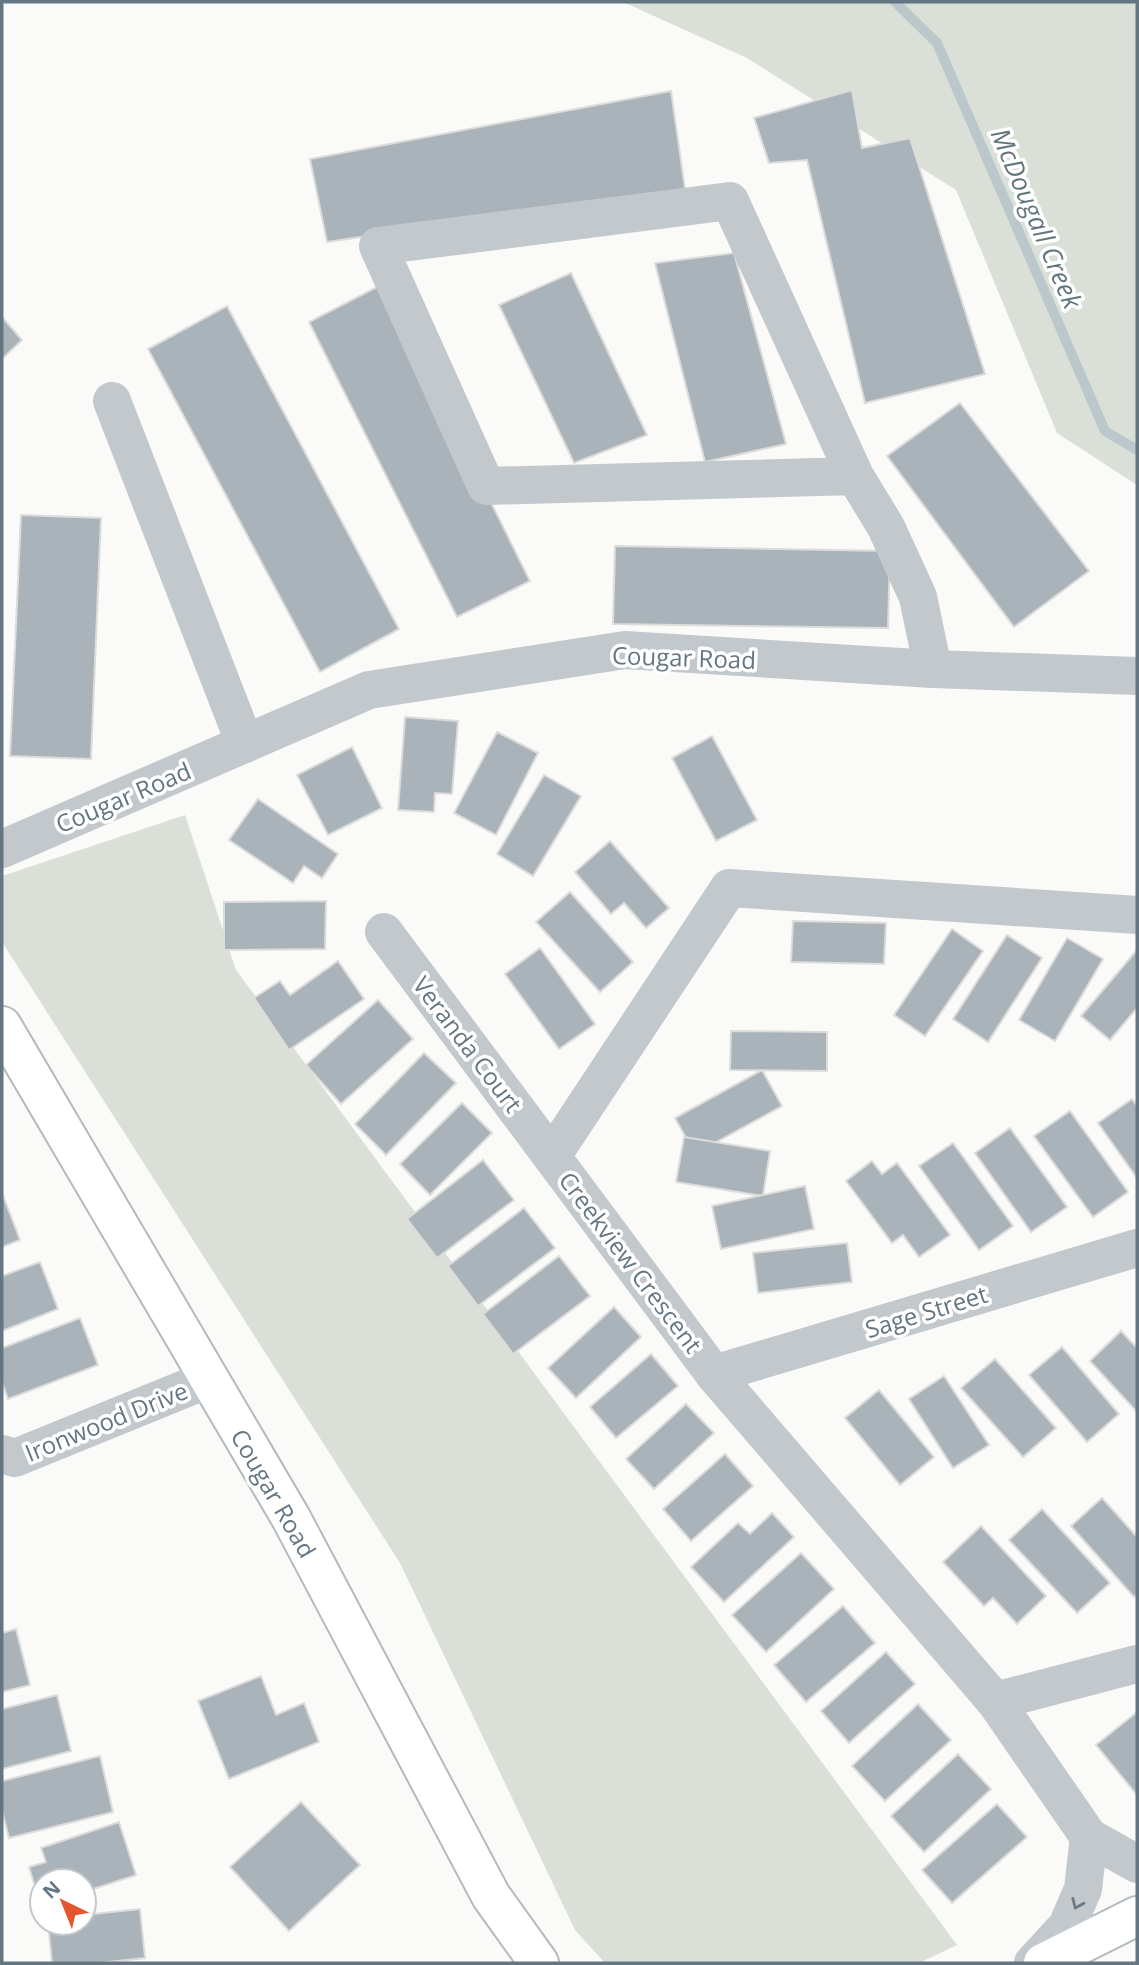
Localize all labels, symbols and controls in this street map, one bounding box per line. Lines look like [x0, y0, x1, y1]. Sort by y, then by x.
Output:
water label: McDougall Creek [983, 122, 1092, 315]
street label: Cougar Road [611, 638, 757, 676]
street label: Cougar Road [50, 754, 196, 840]
street label: Veranda Court [406, 969, 530, 1119]
street label: Creekview Crescent [552, 1165, 710, 1359]
street label: Sage Street [861, 1277, 991, 1345]
street label: Ironwood Drive [20, 1373, 192, 1469]
street label: Cougar Road [224, 1422, 324, 1564]
north arrow [28, 1867, 98, 1937]
text: N [37, 1875, 66, 1904]
one-way arrow [1071, 1896, 1085, 1909]

